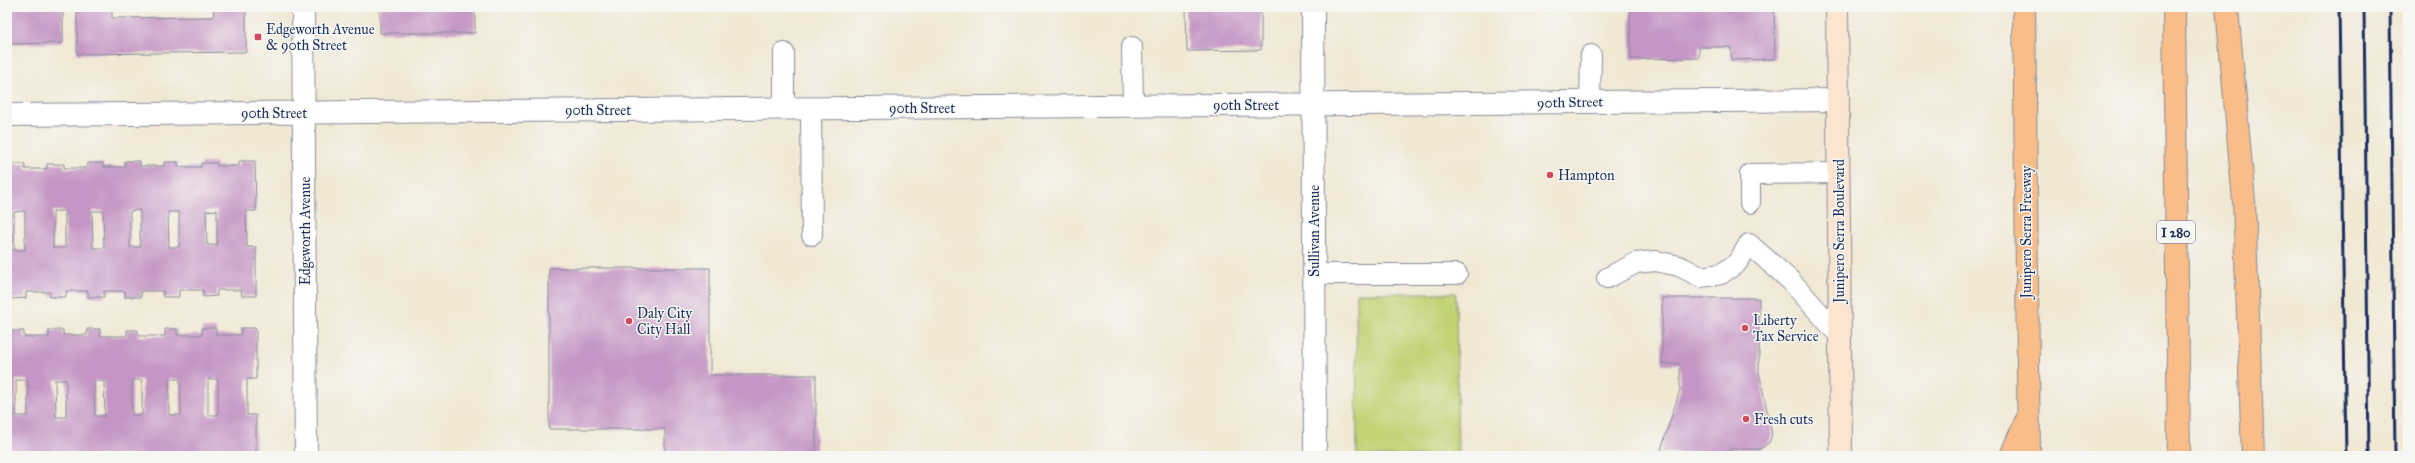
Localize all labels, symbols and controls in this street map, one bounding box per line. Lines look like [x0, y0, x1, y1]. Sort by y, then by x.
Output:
place label: Edgeworth Avenue & 90th Street [266, 21, 375, 54]
marker: Edgeworth Avenue & 90th Street [253, 32, 263, 42]
street label: 90th Street [1537, 93, 1603, 112]
street label: 90th Street [1213, 97, 1279, 114]
street label: 90th Street [889, 100, 955, 117]
street label: 90th Street [565, 102, 631, 119]
street label: 90th Street [241, 105, 307, 122]
street label: Junipero Serra Boulevard [1831, 159, 1849, 305]
street label: Junipero Serra Freeway [2018, 165, 2036, 300]
place label: Hampton [1558, 167, 1615, 184]
marker: Hampton [1545, 170, 1555, 180]
street label: Edgeworth Avenue [297, 177, 314, 285]
street label: Sullivan Avenue [1306, 185, 1323, 277]
road number: I 280 [2157, 221, 2195, 243]
place label: Daly City City Hall [637, 305, 692, 338]
place label: Liberty Tax Service [1753, 312, 1819, 345]
marker: Daly City City Hall [624, 316, 634, 326]
marker: Liberty Tax Service [1740, 323, 1750, 333]
place label: Fresh cuts [1754, 411, 1813, 428]
marker: Fresh cuts [1741, 414, 1751, 424]

